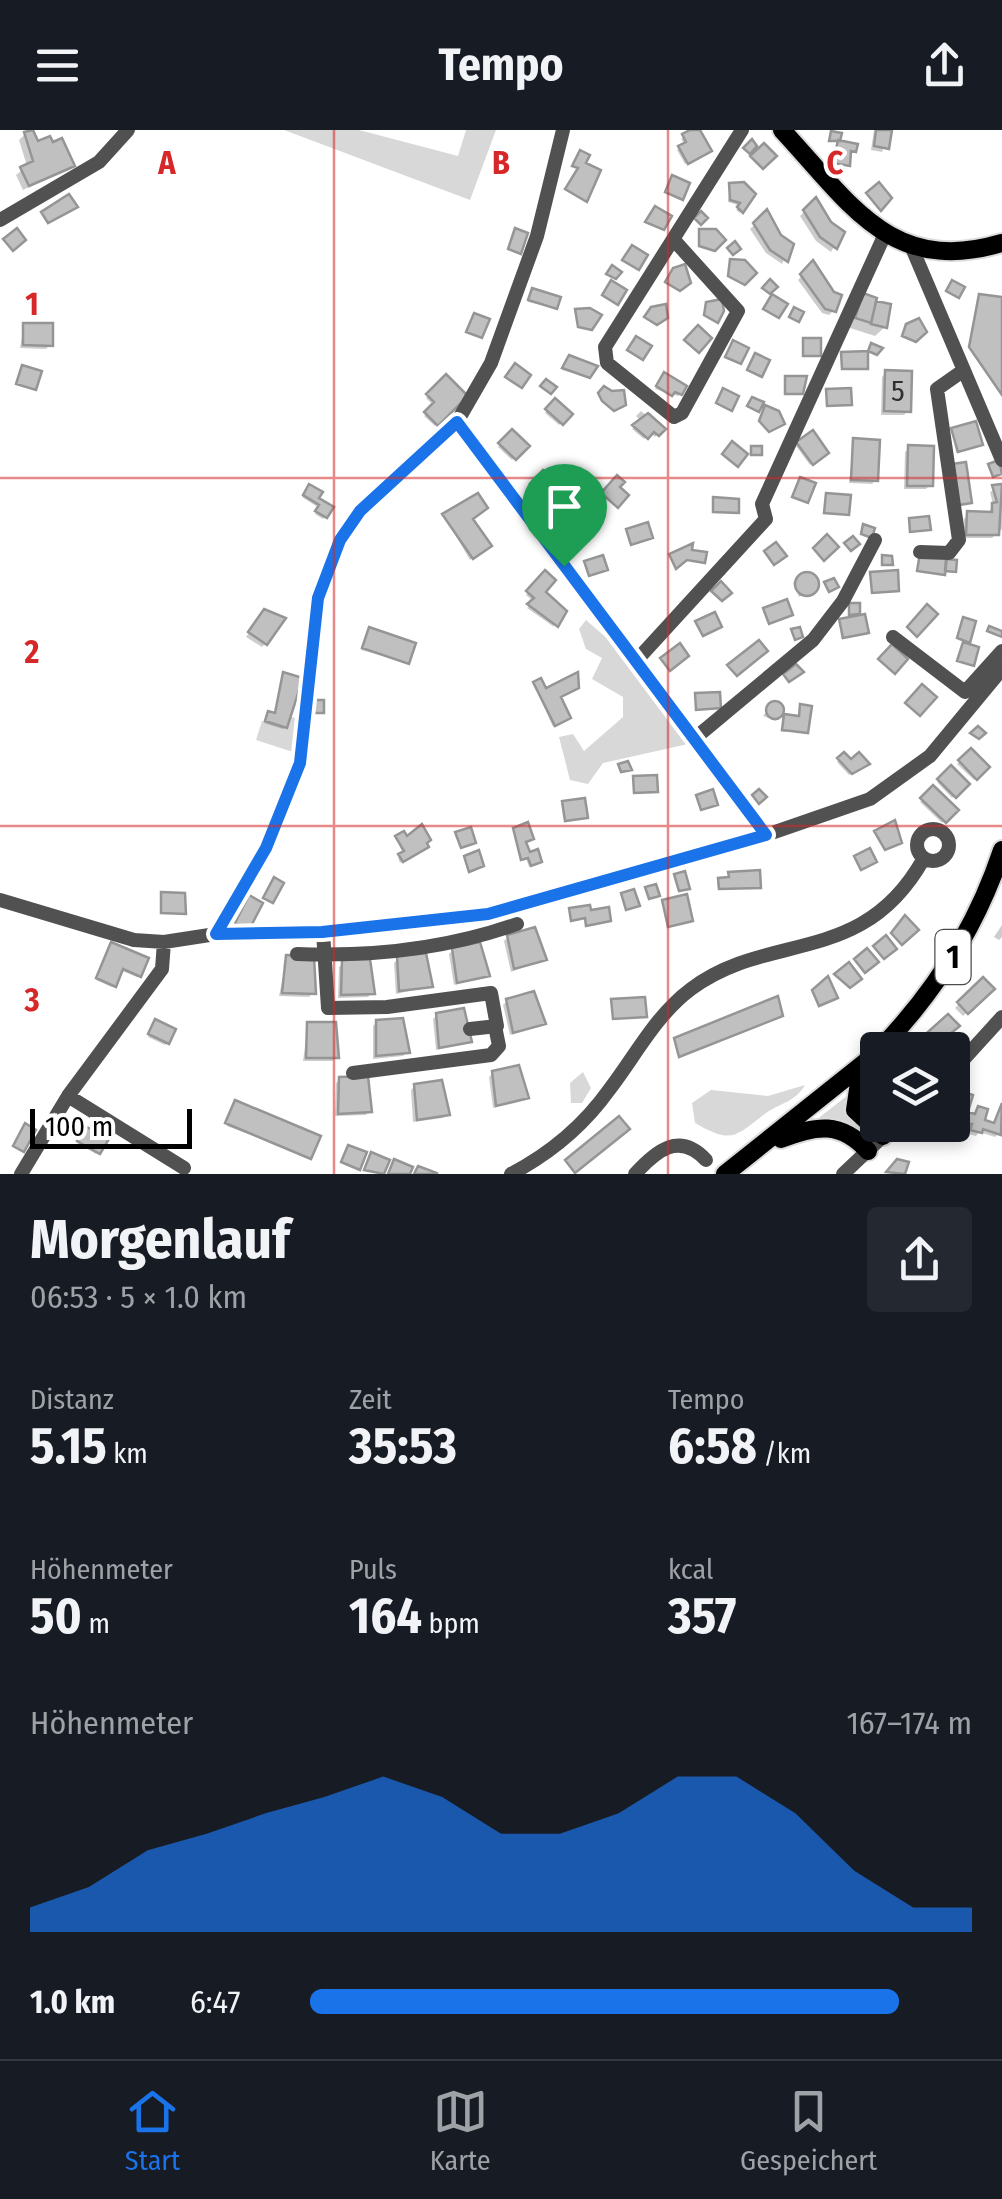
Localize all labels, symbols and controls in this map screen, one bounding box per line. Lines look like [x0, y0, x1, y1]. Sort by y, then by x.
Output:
icon: menu [30, 38, 85, 93]
text: Tempo [438, 38, 564, 92]
icon: share [917, 38, 972, 93]
text: A [157, 144, 176, 182]
text: B [492, 144, 510, 182]
text: C [827, 144, 844, 182]
text: 1 [25, 285, 39, 323]
house number: 5 [891, 373, 905, 409]
pin [522, 464, 607, 567]
icon: arrive [537, 479, 592, 534]
text: 2 [24, 633, 40, 671]
road number: 1 [936, 930, 970, 984]
text: 3 [23, 981, 40, 1019]
map controls [860, 1032, 970, 1142]
button: layers [860, 1032, 970, 1142]
scale bar [30, 1104, 192, 1148]
text: 100 m [45, 1110, 113, 1143]
text: Morgenlauf [30, 1207, 290, 1273]
button: share [867, 1207, 972, 1312]
text: 06:53 · 5 × 1.0 km [30, 1278, 247, 1316]
text: Distanz [30, 1383, 114, 1416]
text: Zeit [349, 1383, 392, 1416]
text: Tempo [668, 1383, 744, 1416]
text: 5.15 [30, 1416, 107, 1476]
text: 35:53 [349, 1416, 457, 1476]
text: 6:58 [668, 1416, 757, 1476]
text: km [107, 1437, 148, 1470]
text: /km [757, 1437, 811, 1470]
text: Höhenmeter [30, 1553, 173, 1586]
text: Puls [349, 1553, 397, 1586]
text: kcal [668, 1553, 713, 1586]
text: 50 [30, 1586, 82, 1646]
text: 164 [349, 1586, 422, 1646]
text: 357 [668, 1586, 736, 1646]
text: m [82, 1607, 110, 1640]
text: bpm [422, 1607, 480, 1640]
text: Höhenmeter [30, 1704, 193, 1742]
text: 167–174 m [846, 1704, 972, 1742]
text: 1.0 km [30, 1983, 115, 2021]
text: 6:47 [190, 1983, 240, 2021]
tab: Start [125, 2084, 180, 2177]
tab: Karte [430, 2084, 491, 2177]
tab: Gespeichert [740, 2084, 877, 2177]

